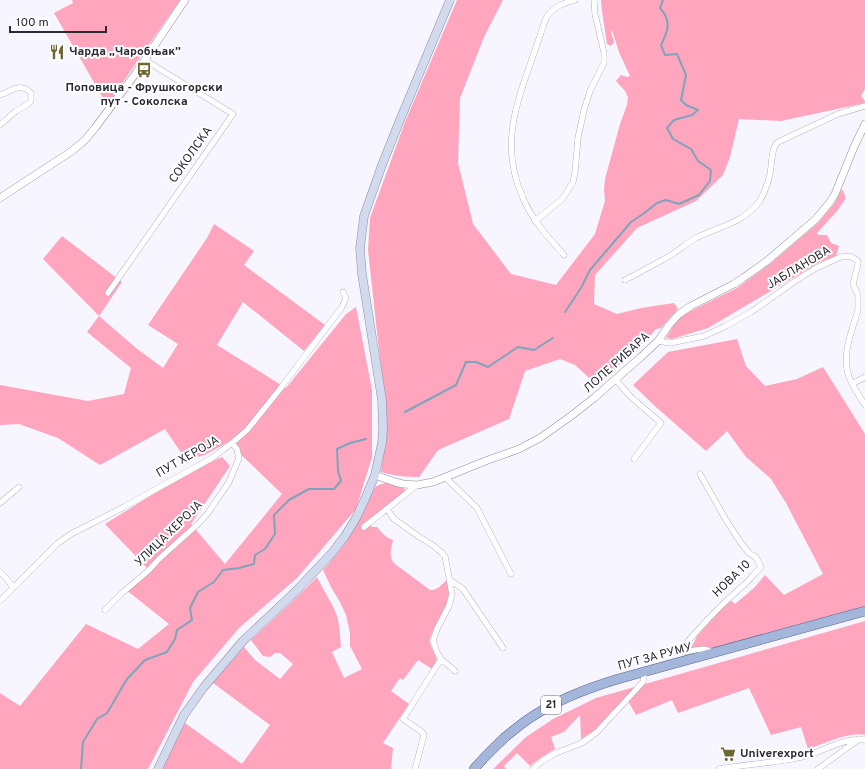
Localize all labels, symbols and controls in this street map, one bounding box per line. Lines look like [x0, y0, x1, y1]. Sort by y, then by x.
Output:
scale bar [10, 8, 106, 34]
text: 100 m [16, 15, 49, 31]
restaurant icon: Чарда „Чаробњак” [48, 43, 66, 61]
place label: Чарда „Чаробњак” [69, 44, 181, 60]
bus stop icon: Поповица - Фрушкогорски пут - Соколска [135, 61, 153, 79]
place label: Поповица - Фрушкогорски пут - Соколска [65, 80, 223, 110]
street label: СОКОЛСКА [166, 124, 216, 186]
street label: ЈАБЛАНОВА [764, 243, 834, 293]
street label: ЛОЛЕ РИБАРА [580, 329, 654, 397]
street label: ПУТ ХЕРОЈА [154, 433, 222, 481]
street label: УЛИЦА ХЕРОЈА [132, 498, 206, 570]
street label: НОВА 10 [709, 557, 755, 601]
street label: ПУТ ЗА РУМУ [616, 639, 694, 675]
road number: 21 [541, 696, 561, 714]
supermarket icon: Univerexport [719, 745, 737, 763]
place label: Univerexport [740, 746, 814, 762]

